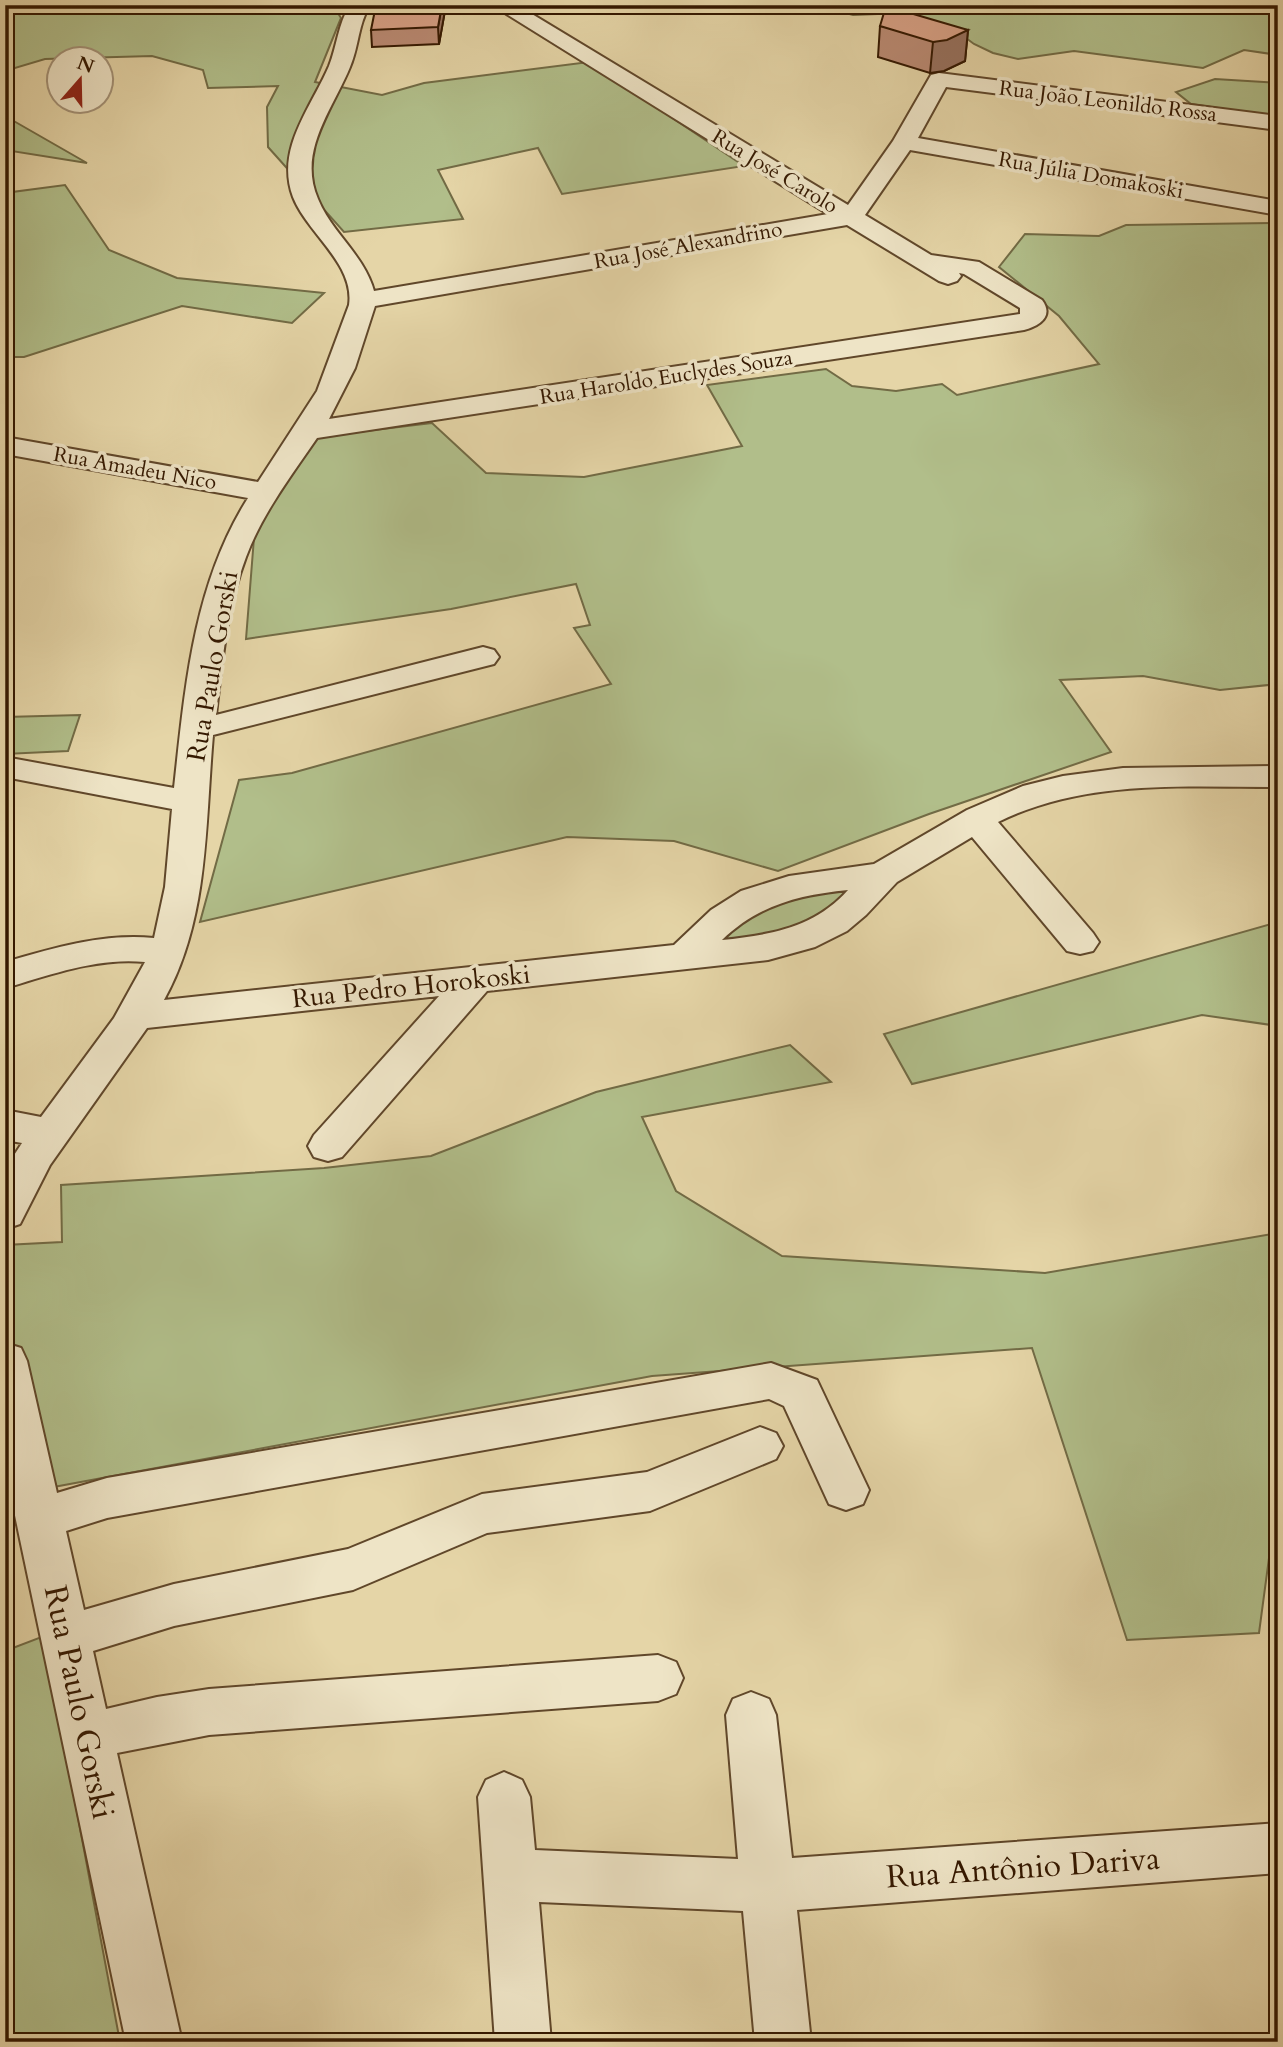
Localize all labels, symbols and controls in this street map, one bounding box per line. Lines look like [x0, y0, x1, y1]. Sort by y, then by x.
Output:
north arrow [46, 46, 116, 116]
text: N [73, 50, 98, 80]
street label: Rua João Leonildo Rossa [997, 74, 1219, 129]
street label: Rua José Carolo [706, 122, 843, 221]
street label: Rua Júlia Domakoski [996, 145, 1186, 206]
street label: Rua José Alexandrino [592, 215, 785, 276]
street label: Rua Haroldo Euclydes Souza [538, 343, 795, 412]
street label: Rua Amadeu Nico [51, 440, 219, 497]
street label: Rua Paulo Gorski [178, 568, 246, 764]
street label: Rua Pedro Horokoski [290, 957, 532, 1016]
street label: Rua Paulo Gorski [33, 1581, 125, 1823]
street label: Rua Antônio Dariva [885, 1836, 1161, 1900]

